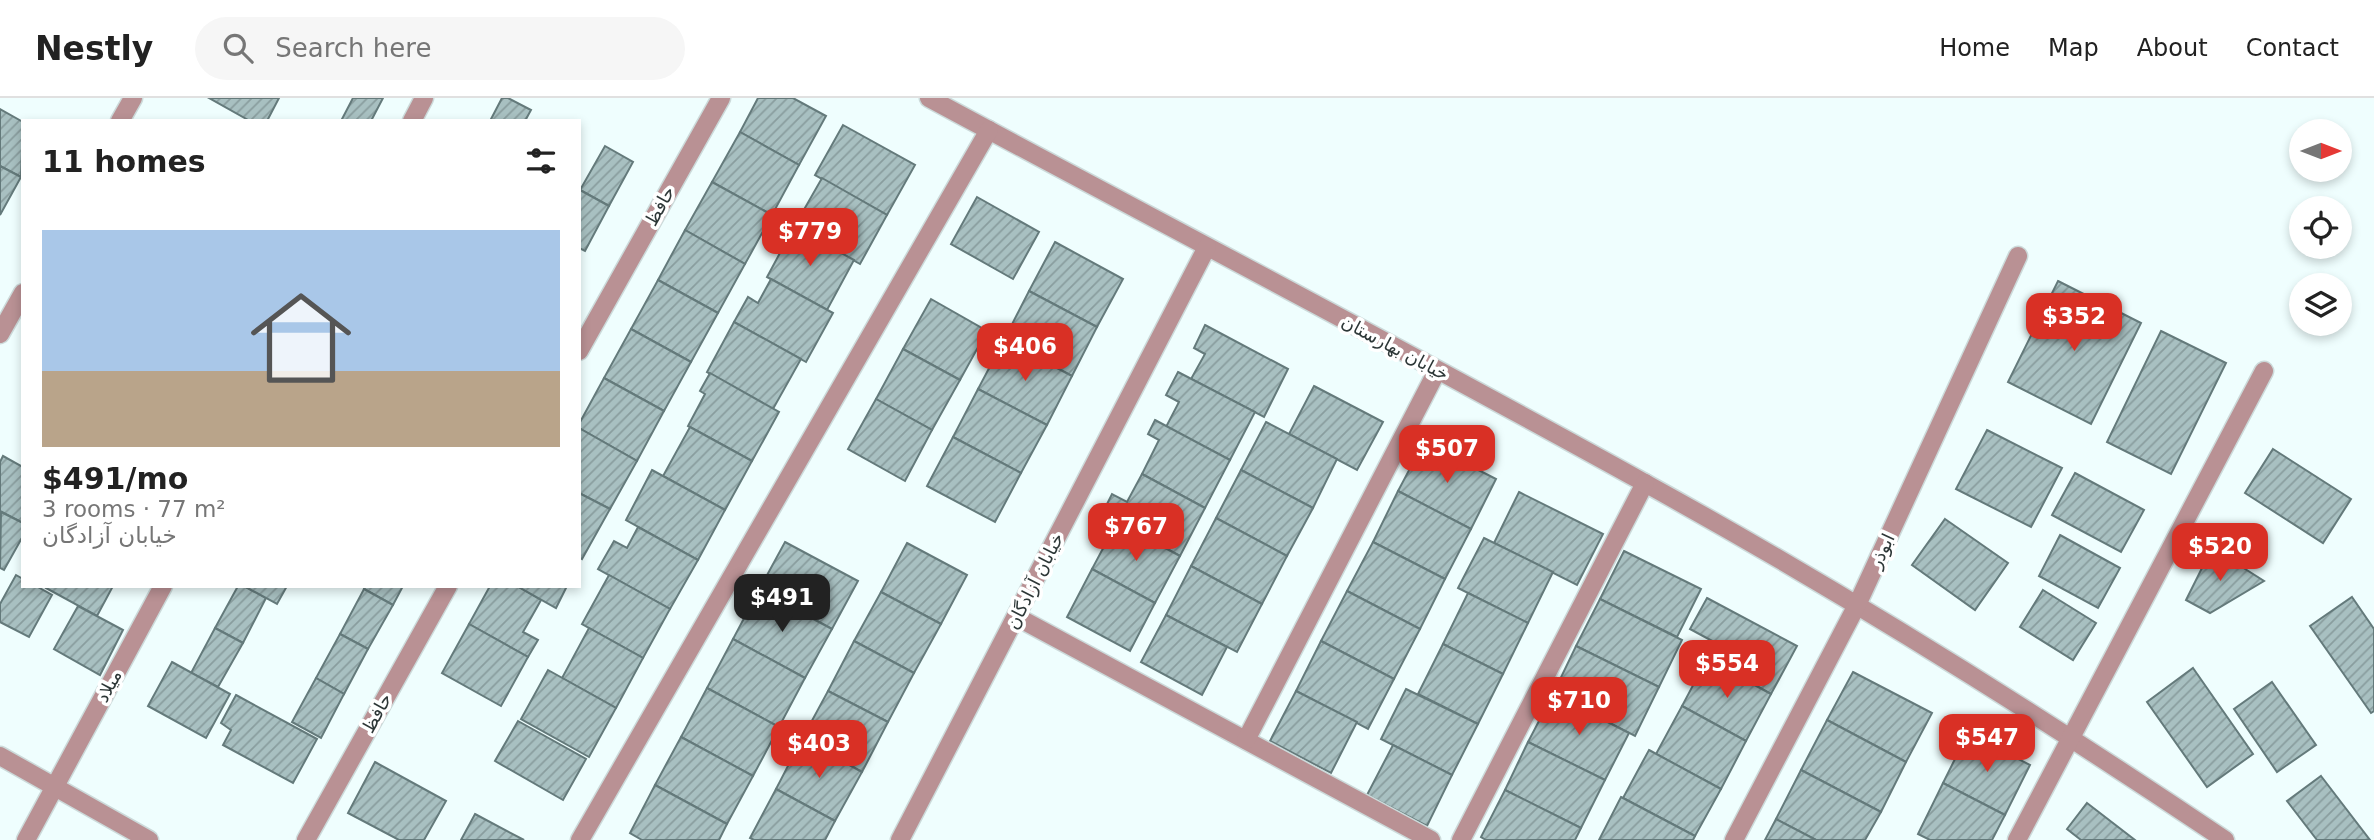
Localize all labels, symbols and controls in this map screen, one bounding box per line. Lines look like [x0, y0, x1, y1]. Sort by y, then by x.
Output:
search box [195, 17, 685, 80]
text: Nestly [35, 29, 153, 68]
icon: search [219, 29, 257, 67]
text: Search here [275, 33, 431, 63]
text: Home [1939, 34, 2010, 62]
text: Map [2048, 34, 2099, 62]
text: About [2137, 34, 2208, 62]
text: Contact [2246, 34, 2339, 62]
north arrow [2289, 119, 2352, 182]
map controls [2289, 119, 2352, 336]
icon: filters [522, 142, 560, 180]
text: 11 homes [42, 144, 206, 179]
street label: حافظ [640, 182, 679, 229]
button: locate [2289, 196, 2352, 259]
pin: $779 [769, 208, 851, 268]
text: $779 [778, 218, 842, 244]
button: layers [2289, 273, 2352, 336]
icon: home [238, 275, 364, 401]
pin: $352 [2033, 294, 2115, 353]
text: $352 [2042, 303, 2106, 329]
street label: خیابان بهارستان [1338, 311, 1452, 385]
pin: $406 [984, 324, 1066, 383]
text: $406 [993, 333, 1057, 359]
pin: $507 [1406, 426, 1488, 485]
text: $507 [1415, 435, 1479, 461]
text: $491/mo [42, 461, 188, 496]
text: 3 rooms · 77 m² [42, 496, 226, 522]
pin: $767 [1095, 504, 1177, 563]
text: $767 [1104, 513, 1168, 539]
text: خیابان آزادگان [42, 522, 177, 548]
pin: $520 [2179, 524, 2261, 583]
street label: خیابان آزادگان [1000, 529, 1068, 633]
street label: ابوذر [1864, 530, 1900, 573]
text: $520 [2188, 533, 2252, 559]
pin: $491 [741, 574, 823, 634]
text: $491 [750, 584, 814, 610]
pin: $554 [1686, 640, 1768, 700]
text: $554 [1695, 650, 1759, 676]
street label: میلاد [91, 666, 126, 706]
pin: $710 [1538, 678, 1620, 737]
text: $710 [1547, 687, 1611, 713]
street label: حافظ [357, 689, 396, 736]
pin: $547 [1946, 714, 2028, 774]
pin: $403 [778, 720, 860, 780]
text: $547 [1955, 724, 2019, 750]
text: $403 [787, 730, 851, 756]

